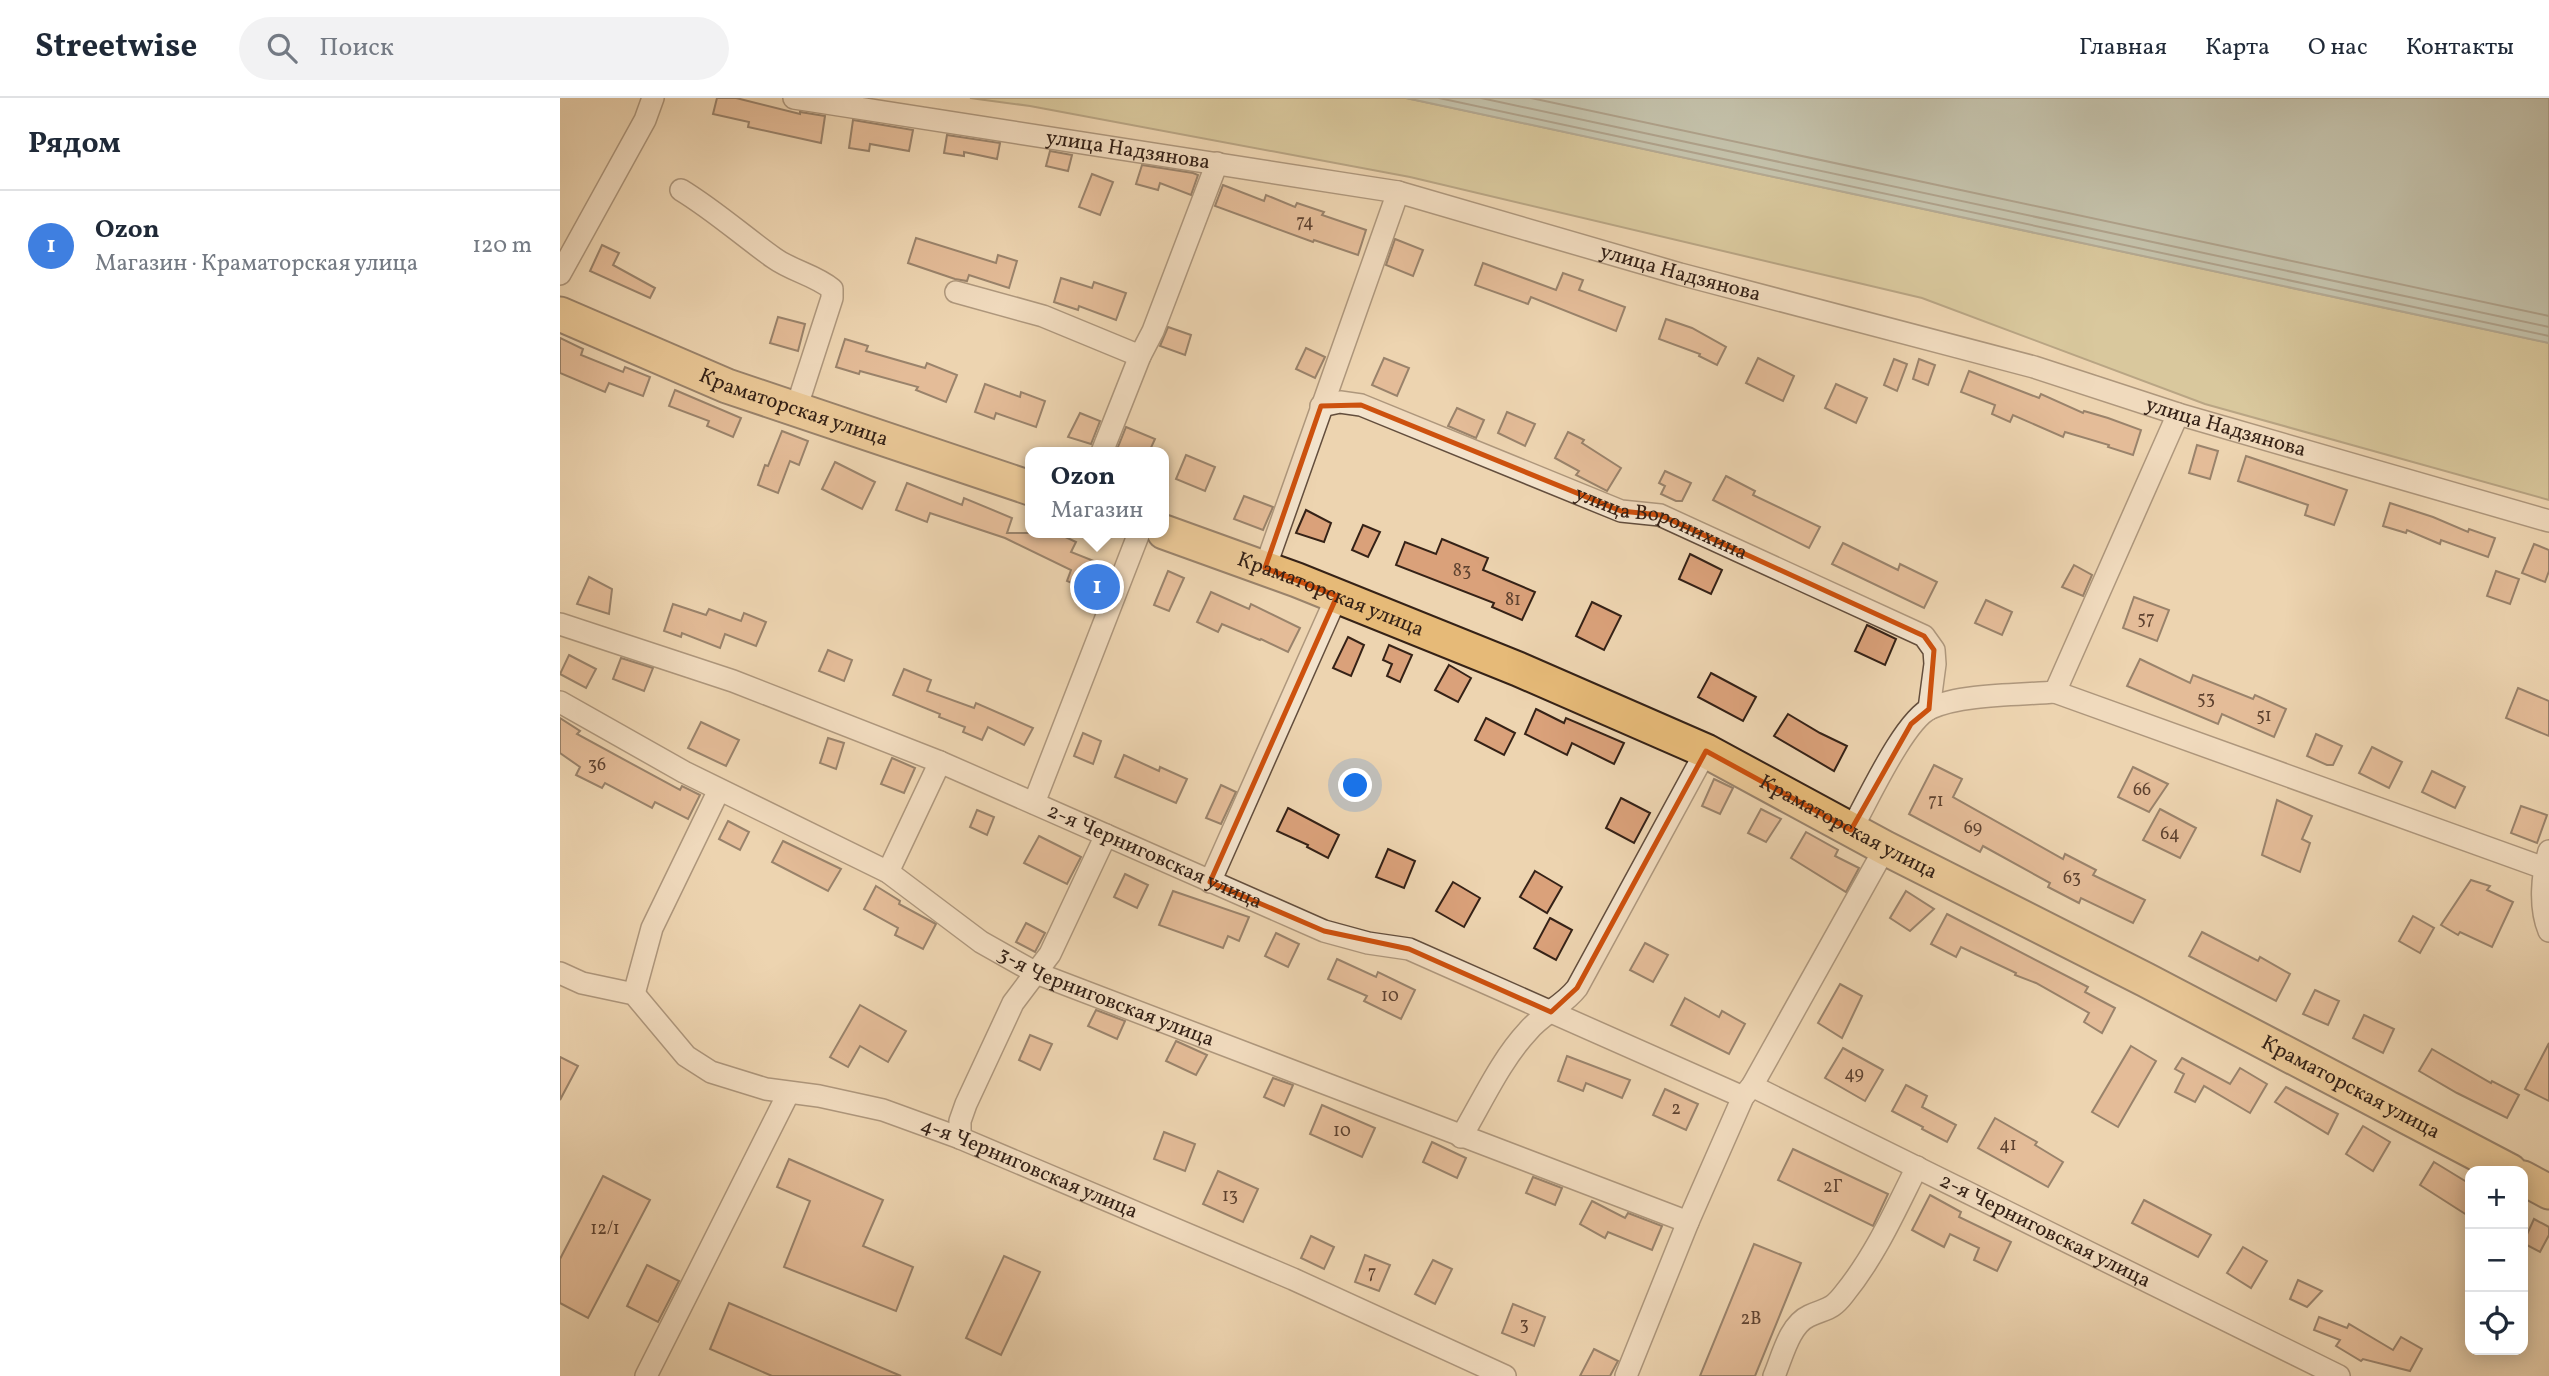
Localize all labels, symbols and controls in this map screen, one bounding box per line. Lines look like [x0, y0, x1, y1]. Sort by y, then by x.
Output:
search box [239, 17, 729, 80]
text: Streetwise [35, 25, 197, 71]
icon: search [263, 29, 301, 67]
text: Поиск [319, 30, 394, 66]
text: Главная [2079, 31, 2167, 65]
text: Карта [2205, 31, 2270, 65]
text: О нас [2308, 31, 2368, 65]
text: Контакты [2406, 31, 2514, 65]
text: Рядом [28, 123, 121, 165]
street label: улица Надзянова [1044, 123, 1212, 177]
house number: 74 [1296, 210, 1314, 235]
text: Ozon [95, 212, 160, 248]
text: 1 [46, 230, 56, 262]
text: 120 m [472, 230, 532, 262]
street label: улица Надзянова [1596, 237, 1764, 309]
text: Магазин · Краматорская улица [95, 248, 418, 280]
street label: Краматорская улица [695, 361, 892, 454]
street label: улица Надзянова [2142, 390, 2309, 465]
popup [1025, 447, 1169, 538]
text: Ozon [1051, 459, 1115, 495]
street label: улица Воронихина [1570, 479, 1752, 568]
text: Магазин [1051, 495, 1143, 527]
street label: Краматорская улица [1233, 545, 1428, 644]
house number: 83 [1453, 559, 1471, 584]
pin: 1 [1074, 561, 1120, 613]
house number: 81 [1505, 588, 1521, 613]
house number: 57 [2137, 607, 2155, 632]
house number: 53 [2197, 687, 2215, 712]
house number: 51 [2256, 704, 2272, 729]
house number: 36 [588, 753, 606, 778]
your location [1338, 768, 1372, 802]
street label: Краматорская улица [1754, 768, 1942, 887]
house number: 66 [2133, 778, 2151, 803]
house number: 71 [1928, 789, 1944, 814]
street label: 2-я Черниговская улица [1042, 796, 1267, 917]
house number: 69 [1964, 816, 1982, 841]
house number: 64 [2160, 822, 2180, 847]
house number: 63 [2063, 866, 2081, 891]
street label: 3-я Черниговская улица [992, 940, 1219, 1054]
house number: 10 [1381, 984, 1399, 1009]
street label: Краматорская улица [2256, 1028, 2445, 1146]
house number: 49 [1844, 1062, 1864, 1087]
house number: 2 [1671, 1097, 1681, 1122]
street label: 4-я Черниговская улица [917, 1110, 1142, 1226]
house number: 10 [1333, 1119, 1351, 1144]
house number: 41 [1999, 1133, 2017, 1158]
street label: 2-я Черниговская улица [1935, 1166, 2156, 1295]
map controls [2465, 1166, 2528, 1355]
button: + [2465, 1166, 2528, 1229]
house number: 2Г [1823, 1175, 1843, 1200]
house number: 13 [1222, 1184, 1238, 1209]
house number: 12/1 [590, 1217, 620, 1242]
button: − [2465, 1229, 2528, 1292]
house number: 7 [1368, 1261, 1376, 1286]
button: locate [2465, 1292, 2528, 1355]
house number: 2В [1741, 1307, 1761, 1332]
house number: 3 [1519, 1313, 1529, 1338]

